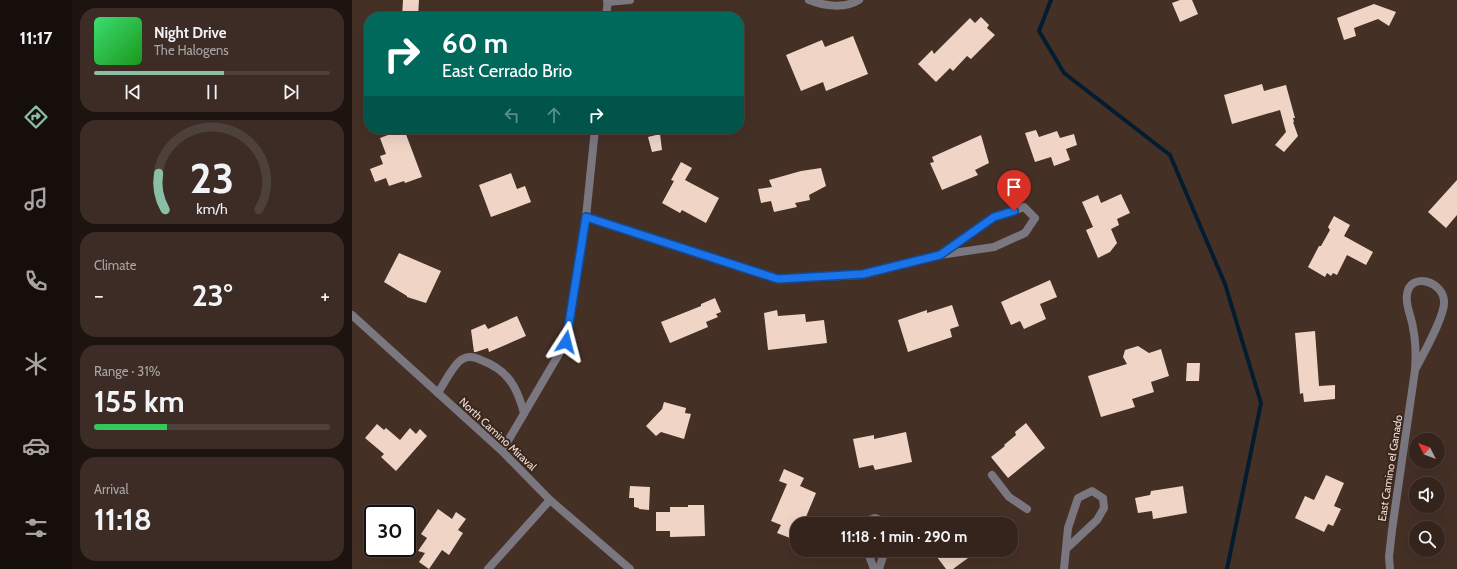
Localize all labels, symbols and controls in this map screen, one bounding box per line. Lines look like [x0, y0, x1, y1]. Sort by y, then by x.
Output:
text: Night Drive [154, 24, 227, 42]
text: 60 m [442, 26, 508, 60]
text: 11:17 [19, 27, 53, 49]
icon: right [376, 28, 428, 80]
text: The Halogens [154, 42, 229, 58]
text: East Cerrado Brio [442, 60, 572, 82]
icon: previous [122, 81, 144, 103]
icon: pause [201, 81, 223, 103]
icon: next [280, 81, 302, 103]
icon: directions [22, 103, 50, 131]
icon: left [501, 104, 523, 126]
icon: ahead [543, 104, 565, 126]
icon: right [585, 104, 607, 126]
text: 23 [190, 153, 234, 203]
pin [997, 170, 1031, 211]
icon: arrive [1003, 176, 1025, 198]
icon: music [22, 185, 50, 213]
text: km/h [196, 200, 228, 218]
text: Climate [94, 257, 136, 273]
icon: phone [22, 267, 50, 295]
text: 23° [192, 277, 232, 314]
text: − [94, 282, 104, 309]
text: + [320, 282, 330, 309]
position arrow [545, 321, 587, 363]
icon: climate [22, 350, 50, 378]
text: Range · 31% [94, 363, 160, 379]
text: 155 km [94, 383, 185, 420]
street label: North Camino Miraval [456, 394, 540, 474]
street label: East Camino el Ganado [1375, 414, 1405, 522]
icon: car [22, 432, 50, 460]
north arrow [1409, 433, 1445, 469]
map controls [1409, 433, 1445, 557]
button: sound [1409, 477, 1445, 513]
text: Arrival [94, 481, 129, 497]
text: 11:18 [94, 501, 152, 538]
speed limit sign: 30 [364, 505, 416, 557]
icon: filters [22, 514, 50, 542]
button: search [1409, 521, 1445, 557]
text: 11:18 · 1 min · 290 m [841, 528, 967, 546]

